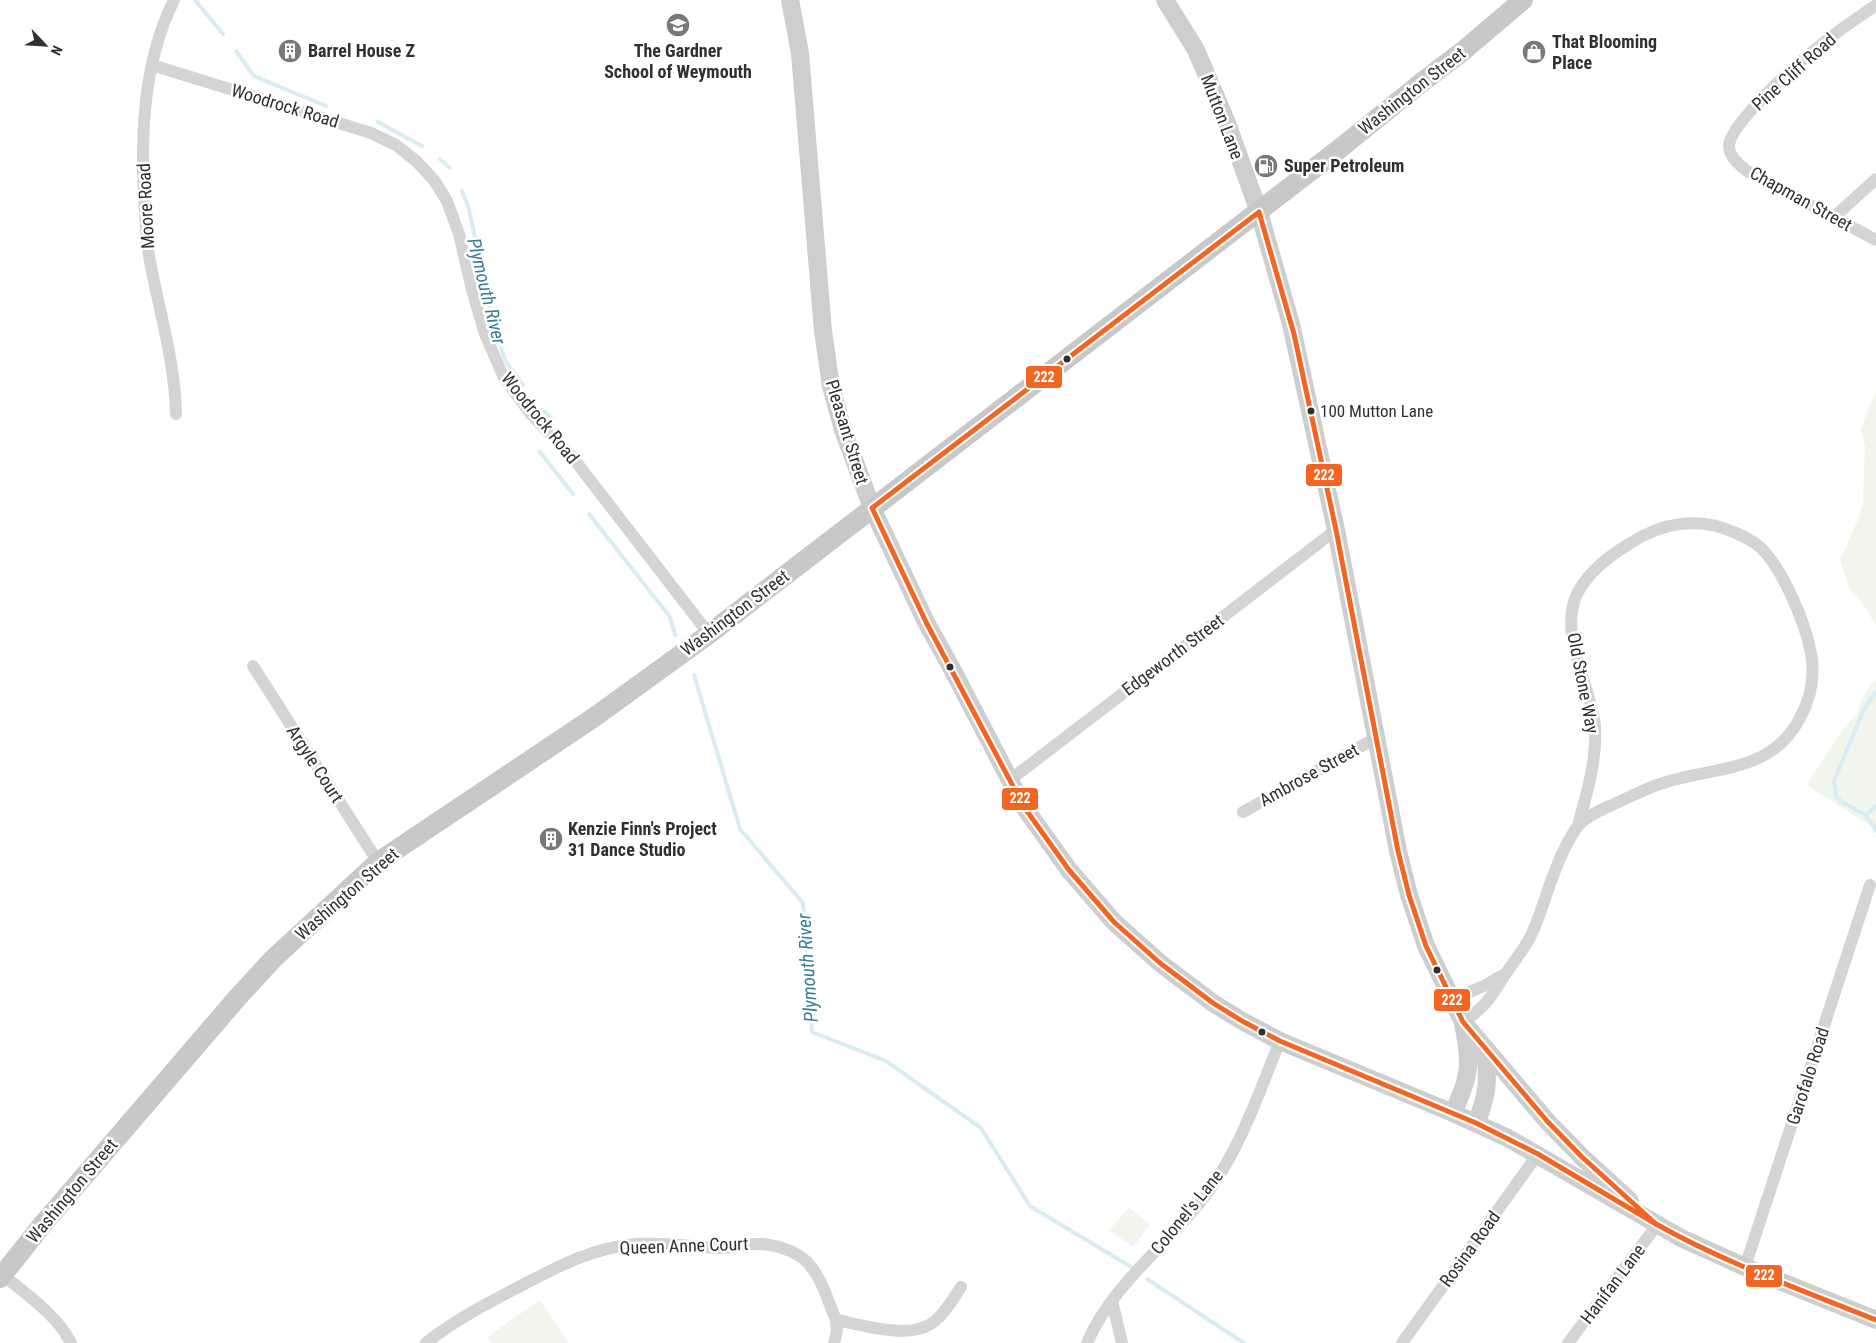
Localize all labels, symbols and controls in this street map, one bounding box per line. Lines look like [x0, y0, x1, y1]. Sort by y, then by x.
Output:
school or university icon: The Gardner School of Weymouth [665, 12, 691, 38]
north arrow [20, 20, 70, 70]
street label: Pine Cliff Road [1747, 29, 1840, 115]
place label: That Blooming Place [1552, 31, 1657, 73]
building icon: Barrel House Z [277, 38, 303, 64]
shop icon: That Blooming Place [1521, 39, 1547, 65]
place label: Barrel House Z [308, 40, 415, 61]
place label: The Gardner School of Weymouth [604, 40, 752, 82]
street label: Washington Street [1354, 42, 1469, 139]
text: N [48, 43, 66, 58]
street label: Mutton Lane [1197, 72, 1248, 162]
street label: Woodrock Road [229, 79, 342, 132]
fuel station icon: Super Petroleum [1253, 153, 1279, 179]
place label: Super Petroleum [1284, 155, 1404, 176]
street label: Chapman Street [1746, 162, 1856, 235]
street label: Moore Road [133, 163, 158, 249]
water label: Plymouth River [462, 236, 511, 347]
unlabelled marker [1062, 354, 1072, 364]
line badge: 222 [1025, 365, 1063, 389]
street label: Woodrock Road [497, 368, 584, 468]
text: 222 [1033, 369, 1055, 385]
street label: Pleasant Street [822, 377, 873, 487]
place label: 100 Mutton Lane [1320, 401, 1433, 421]
marker: 100 Mutton Lane [1306, 406, 1316, 416]
line badge: 222 [1305, 463, 1343, 487]
text: 222 [1313, 467, 1335, 483]
street label: Washington Street [677, 565, 793, 660]
street label: Edgeworth Street [1118, 609, 1228, 700]
street label: Old Stone Way [1563, 631, 1604, 736]
unlabelled marker [945, 662, 955, 672]
street label: Argyle Court [283, 721, 348, 806]
street label: Ambrose Street [1256, 739, 1362, 810]
line badge: 222 [1001, 787, 1039, 811]
text: 222 [1009, 790, 1031, 806]
place label: Kenzie Finn's Project 31 Dance Studio [568, 818, 717, 860]
building icon: Kenzie Finn's Project 31 Dance Studio [538, 826, 564, 852]
street label: Washington Street [291, 843, 403, 944]
water label: Plymouth River [792, 912, 823, 1023]
unlabelled marker [1432, 965, 1442, 975]
line badge: 222 [1433, 988, 1471, 1012]
text: 222 [1441, 992, 1463, 1008]
street label: Garofalo Road [1782, 1024, 1833, 1127]
unlabelled marker [1257, 1027, 1267, 1037]
street label: Washington Street [22, 1134, 121, 1247]
street label: Colonel's Lane [1146, 1165, 1227, 1258]
street label: Rosina Road [1435, 1207, 1504, 1291]
street label: Queen Anne Court [619, 1233, 749, 1258]
street label: Hanifan Lane [1576, 1240, 1649, 1328]
line badge: 222 [1745, 1264, 1783, 1288]
text: 222 [1753, 1267, 1775, 1283]

